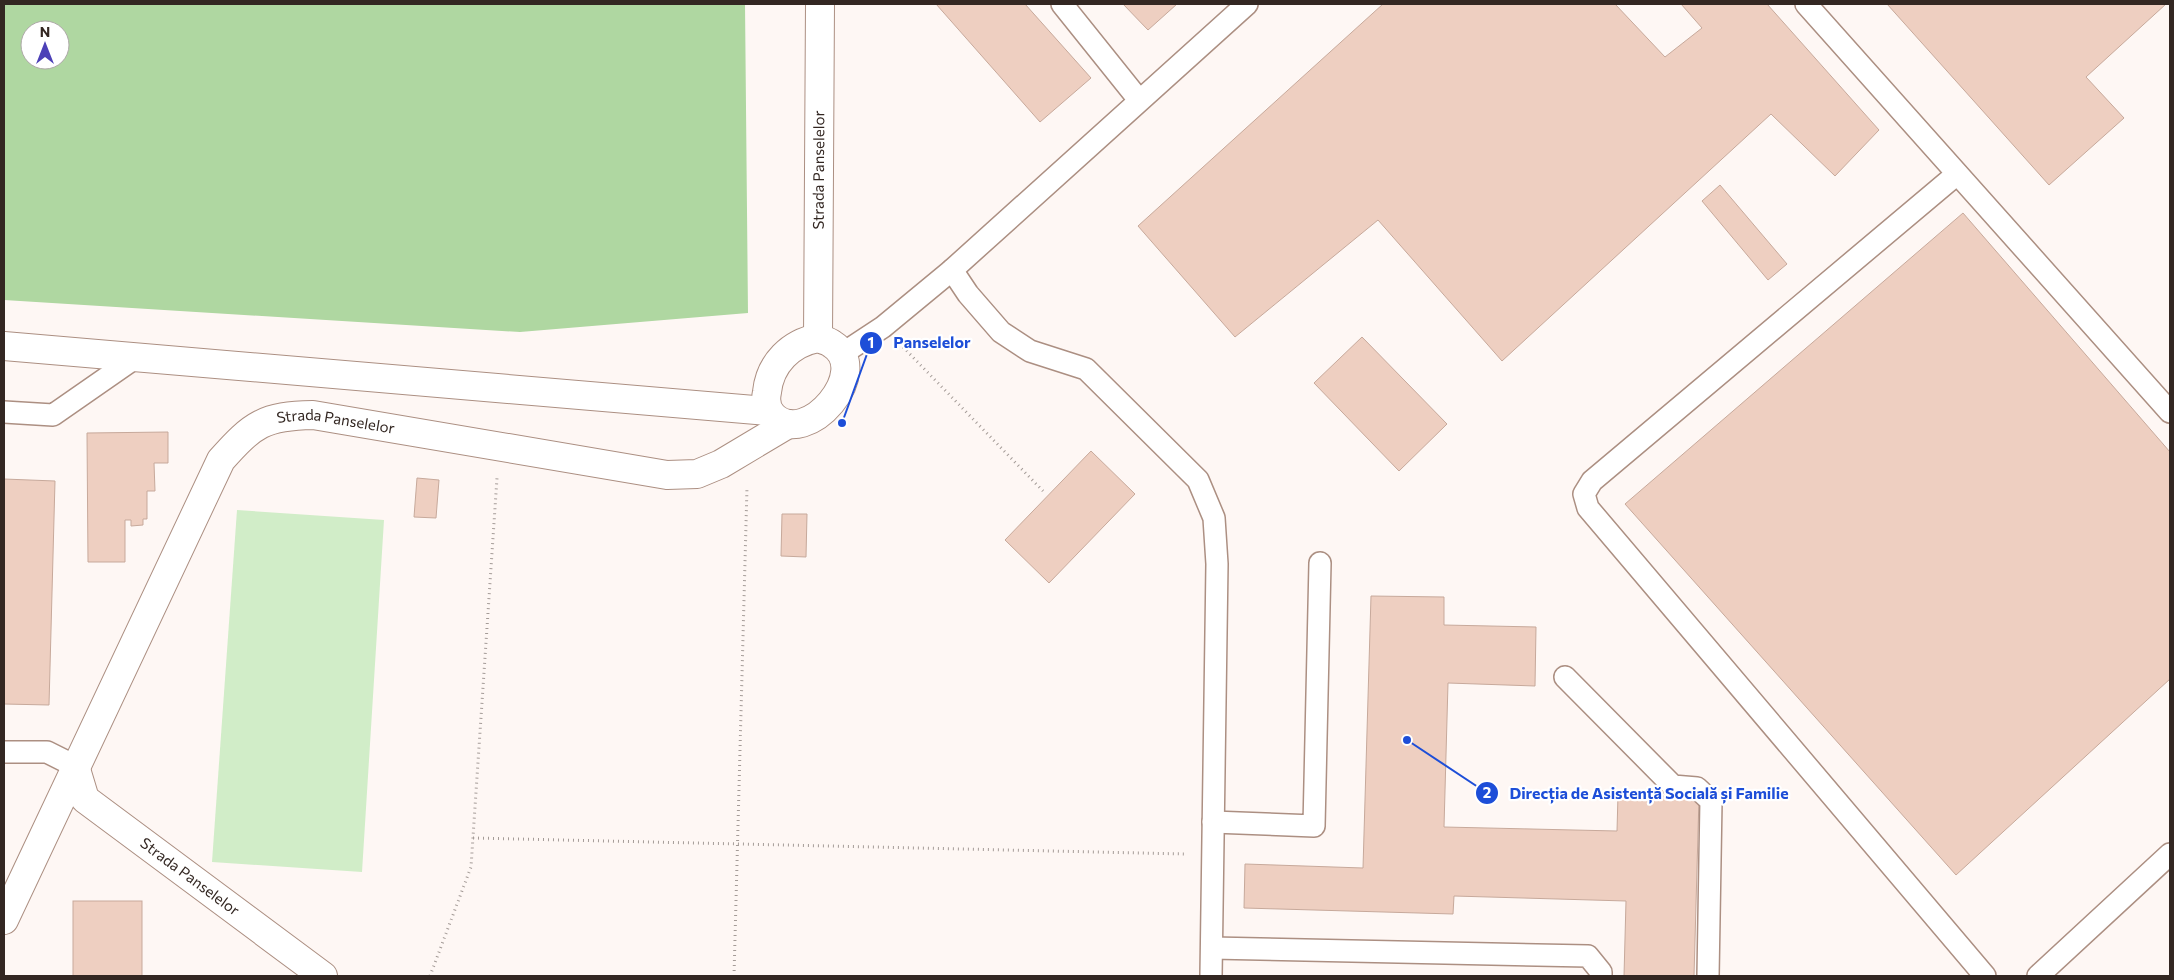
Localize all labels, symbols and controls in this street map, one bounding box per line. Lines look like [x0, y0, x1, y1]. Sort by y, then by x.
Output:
north arrow [20, 20, 70, 70]
text: N [40, 23, 50, 40]
street label: Strada Panselelor [809, 110, 827, 230]
callout: Panselelor [858, 327, 980, 358]
text: Panselelor [893, 332, 971, 351]
text: 1 [868, 333, 874, 351]
street label: Strada Panselelor [275, 405, 396, 437]
callout: Direcția de Asistență Socială și Familie [1475, 777, 1799, 808]
text: 2 [1483, 783, 1491, 801]
text: Direcția de Asistență Socială și Familie [1509, 783, 1789, 804]
street label: Strada Panselelor [137, 833, 243, 919]

